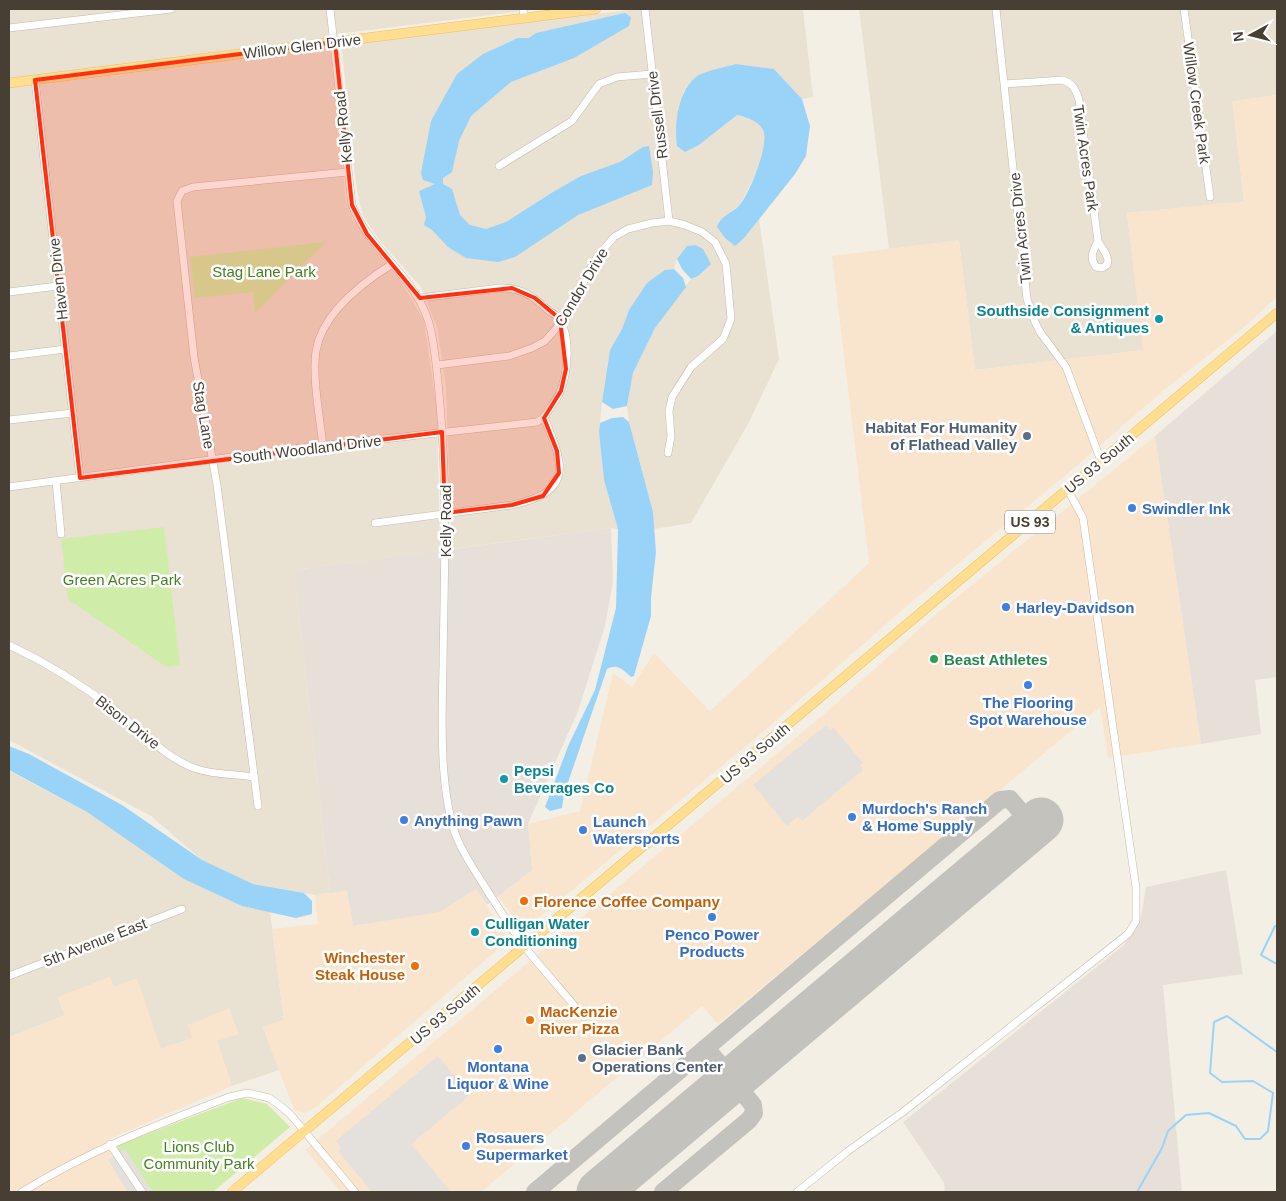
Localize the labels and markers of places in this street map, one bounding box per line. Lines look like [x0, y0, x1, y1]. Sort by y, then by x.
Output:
place label: Southside Consignment & Antiques [977, 302, 1149, 336]
marker: Southside Consignment & Antiques [1153, 313, 1165, 325]
place label: Habitat For Humanity of Flathead Valley [865, 419, 1018, 453]
marker: Habitat For Humanity of Flathead Valley [1021, 430, 1033, 442]
place label: Swindler Ink [1142, 500, 1231, 517]
marker: Swindler Ink [1126, 502, 1138, 514]
place label: Harley-Davidson [1016, 599, 1134, 616]
marker: Harley-Davidson [1000, 601, 1012, 613]
place label: Beast Athletes [944, 651, 1048, 668]
marker: Beast Athletes [928, 653, 940, 665]
marker: The Flooring Spot Warehouse [1022, 679, 1034, 691]
place label: The Flooring Spot Warehouse [969, 694, 1087, 728]
place label: Pepsi Beverages Co [514, 762, 614, 796]
marker: Pepsi Beverages Co [498, 773, 510, 785]
place label: Murdoch's Ranch & Home Supply [862, 800, 987, 834]
marker: Murdoch's Ranch & Home Supply [846, 811, 858, 823]
place label: Anything Pawn [414, 812, 522, 829]
place label: Launch Watersports [593, 813, 680, 847]
marker: Anything Pawn [398, 814, 410, 826]
marker: Launch Watersports [577, 824, 589, 836]
place label: Florence Coffee Company [534, 893, 721, 910]
marker: Florence Coffee Company [518, 895, 530, 907]
marker: Penco Power Products [706, 911, 718, 923]
place label: Culligan Water Conditioning [485, 915, 590, 949]
marker: Culligan Water Conditioning [469, 926, 481, 938]
place label: Penco Power Products [665, 926, 759, 960]
place label: Winchester Steak House [315, 949, 405, 983]
marker: Winchester Steak House [409, 960, 421, 972]
place label: MacKenzie River Pizza [540, 1003, 620, 1037]
marker: MacKenzie River Pizza [524, 1014, 536, 1026]
place label: Glacier Bank Operations Center [592, 1041, 723, 1075]
marker: Montana Liquor & Wine [492, 1043, 504, 1055]
marker: Glacier Bank Operations Center [576, 1052, 588, 1064]
place label: Montana Liquor & Wine [447, 1058, 549, 1092]
place label: Rosauers Supermarket [476, 1129, 568, 1163]
marker: Rosauers Supermarket [460, 1140, 472, 1152]

